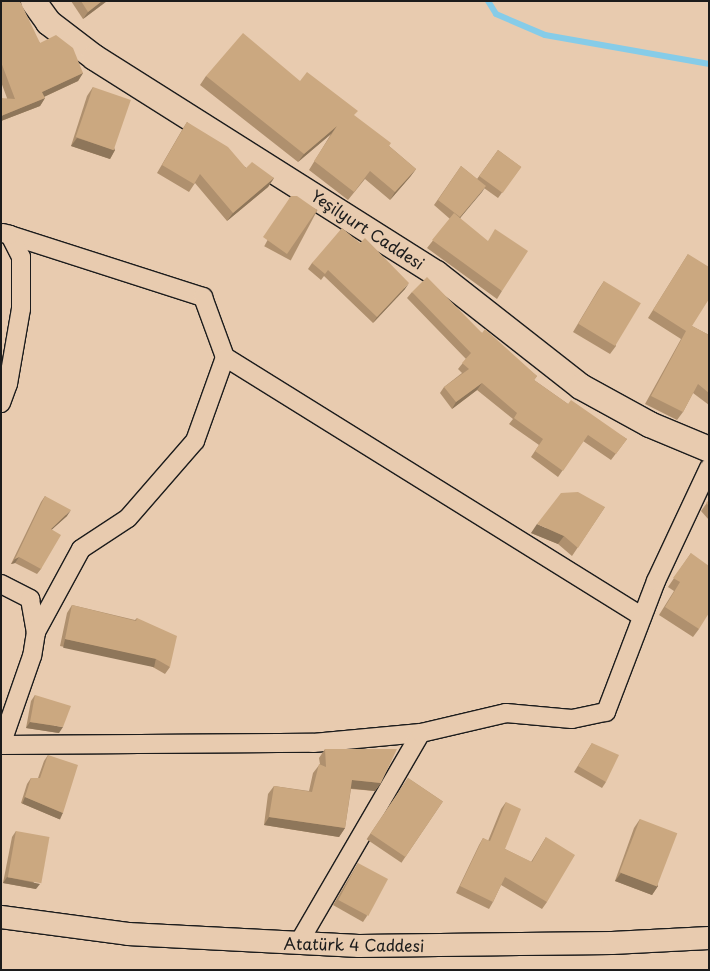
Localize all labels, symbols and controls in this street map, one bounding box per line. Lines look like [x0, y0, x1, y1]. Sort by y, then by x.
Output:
street label: Yeşilyurt Caddesi [308, 185, 428, 273]
street label: Atatürk 4 Caddesi [283, 933, 425, 955]

